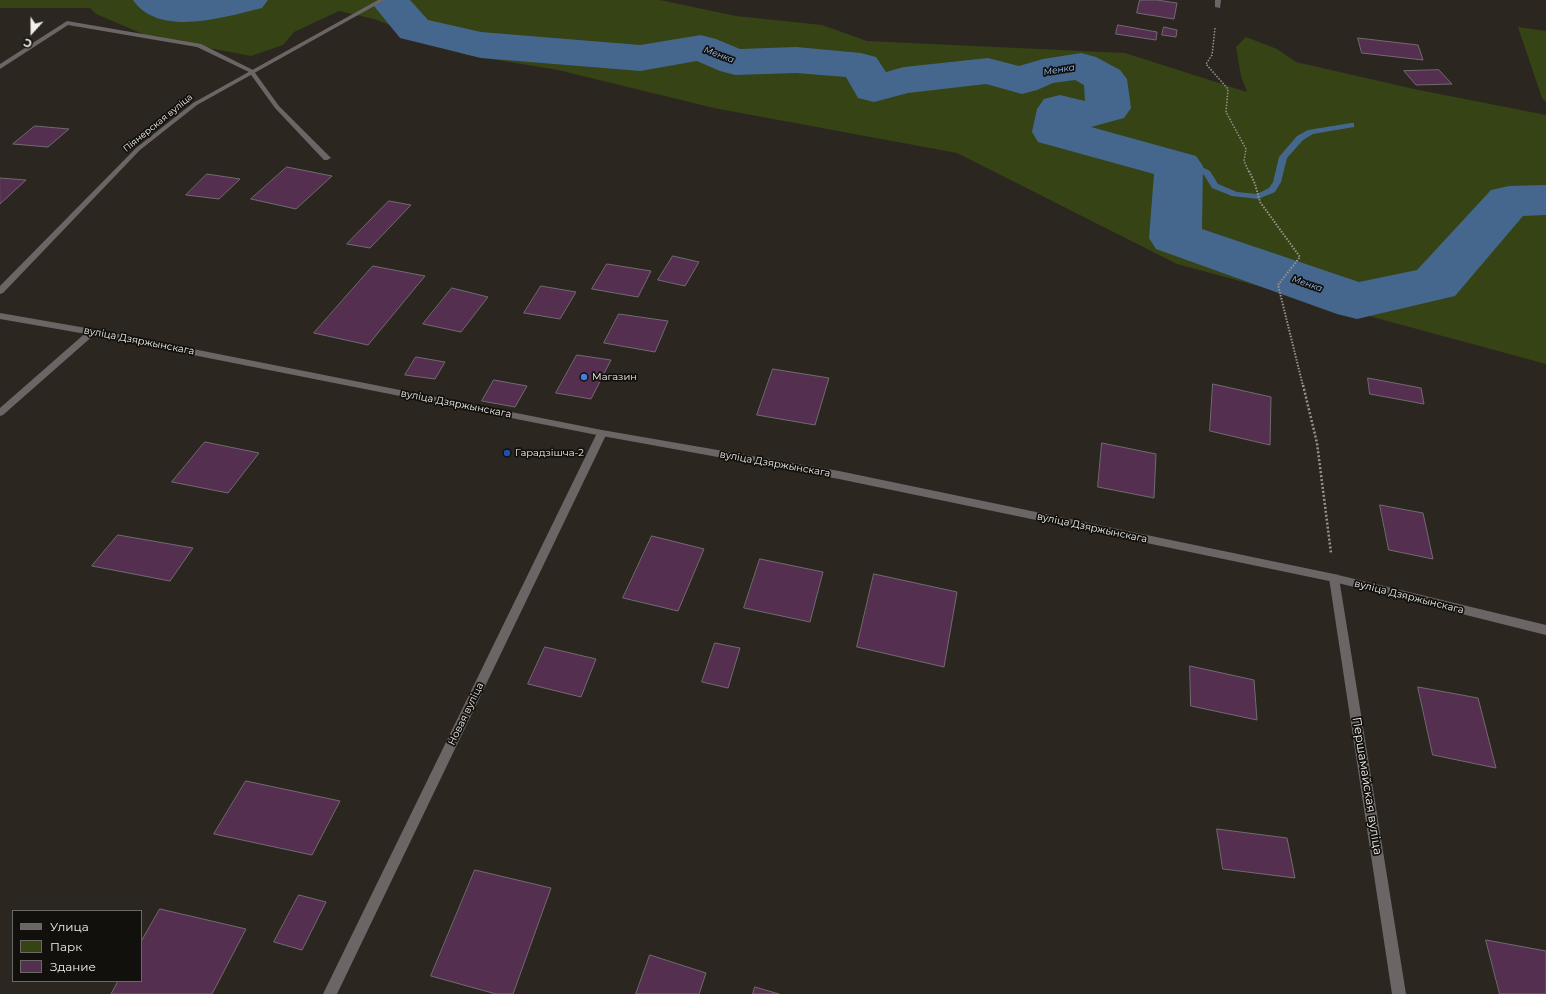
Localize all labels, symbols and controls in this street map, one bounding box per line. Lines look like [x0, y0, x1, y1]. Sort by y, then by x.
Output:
north arrow [12, 12, 52, 52]
text: С [21, 35, 34, 51]
water label: Менка [702, 45, 736, 65]
water label: Менка [1043, 62, 1075, 78]
street label: Піянерская вуліца [121, 92, 195, 154]
water label: Менка [1290, 274, 1324, 294]
street label: вуліца Дзяржынскага [83, 324, 195, 358]
place label: Магазин [592, 371, 637, 383]
marker: Магазин [579, 372, 589, 382]
street label: вуліца Дзяржынскага [400, 387, 512, 421]
place label: Гарадзішча-2 [515, 447, 584, 459]
marker: Гарадзішча-2 [502, 448, 512, 458]
street label: вуліца Дзяржынскага [719, 448, 831, 480]
street label: вуліца Дзяржынскага [1036, 510, 1148, 546]
street label: вуліца Дзяржынскага [1353, 578, 1465, 616]
street label: Новая вуліца [446, 681, 486, 747]
street label: Першамайская вуліца [1349, 716, 1385, 856]
legend [12, 910, 142, 982]
text: Улица [50, 919, 89, 934]
text: Парк [50, 939, 82, 954]
text: Здание [50, 959, 96, 974]

